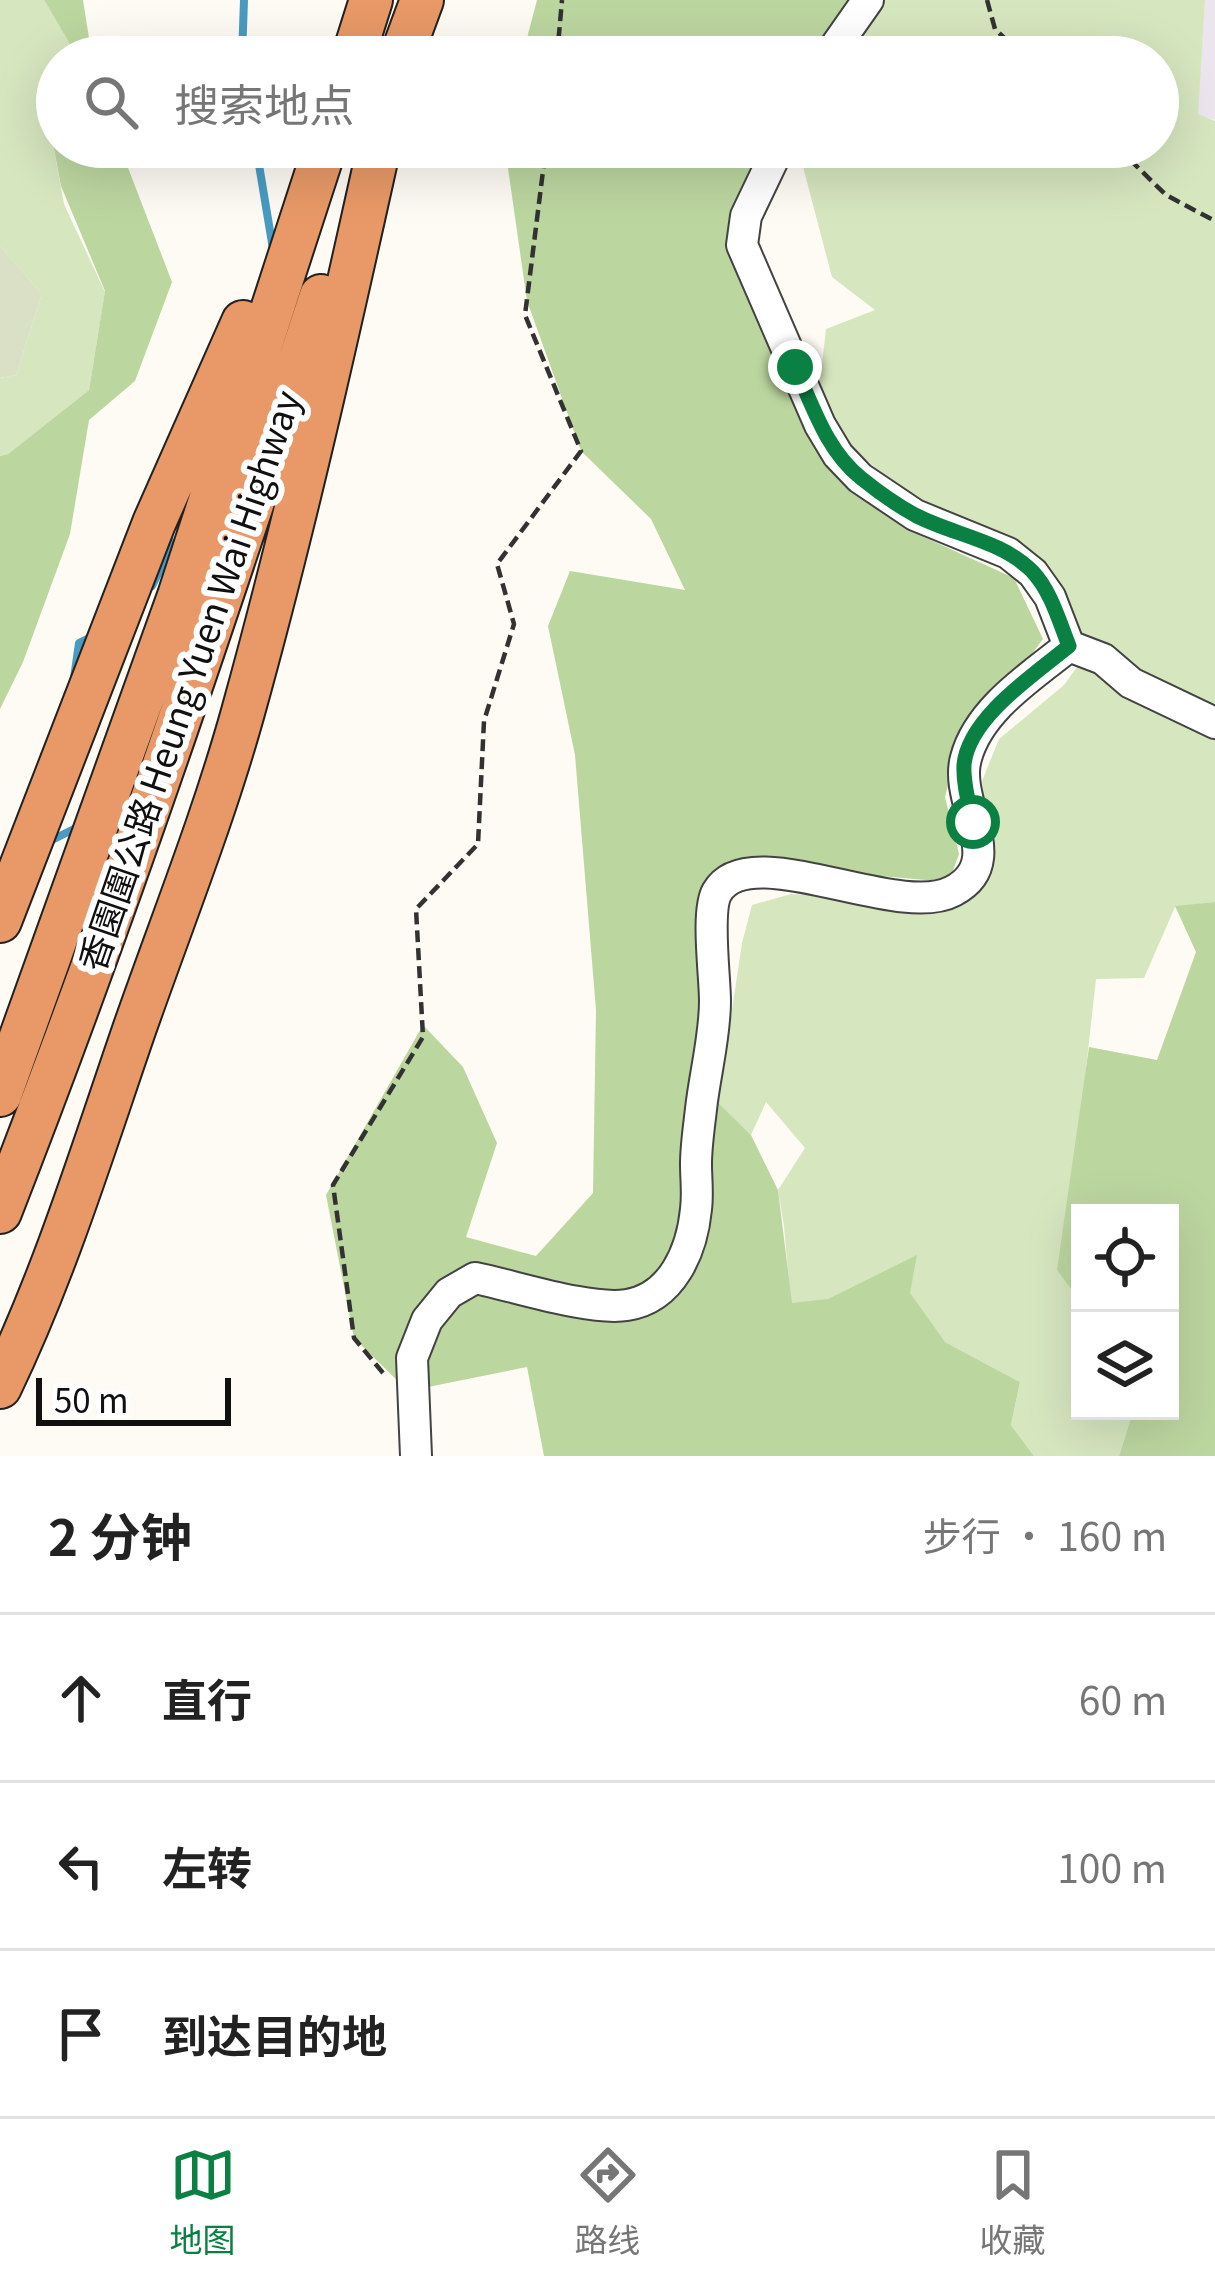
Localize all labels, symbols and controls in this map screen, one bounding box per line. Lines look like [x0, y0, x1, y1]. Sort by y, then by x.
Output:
search box [36, 36, 1179, 168]
icon: search [78, 69, 144, 135]
text: 搜索地点 [174, 70, 354, 135]
route end [768, 340, 822, 394]
street label: 香園圍公路 Heung Yuen Wai Highway [63, 383, 311, 977]
route start [946, 795, 1000, 849]
map controls [1071, 1204, 1179, 1420]
button: locate [1071, 1204, 1179, 1312]
button: layers [1071, 1312, 1179, 1420]
scale bar [36, 1372, 231, 1425]
text: 50 m [54, 1375, 129, 1423]
text: 2 分钟 [48, 1497, 192, 1571]
text: 步行 · 160 m [923, 1506, 1167, 1562]
icon: ahead [48, 1665, 114, 1731]
text: 直行 [162, 1665, 252, 1730]
text: 60 m [1079, 1670, 1167, 1726]
icon: left [48, 1833, 114, 1899]
text: 左转 [162, 1833, 252, 1898]
text: 100 m [1057, 1838, 1167, 1894]
icon: arrive [48, 2001, 114, 2067]
text: 到达目的地 [162, 2001, 387, 2066]
tab: 地图 [170, 2142, 236, 2262]
tab: 路线 [575, 2142, 641, 2262]
tab: 收藏 [980, 2142, 1046, 2262]

